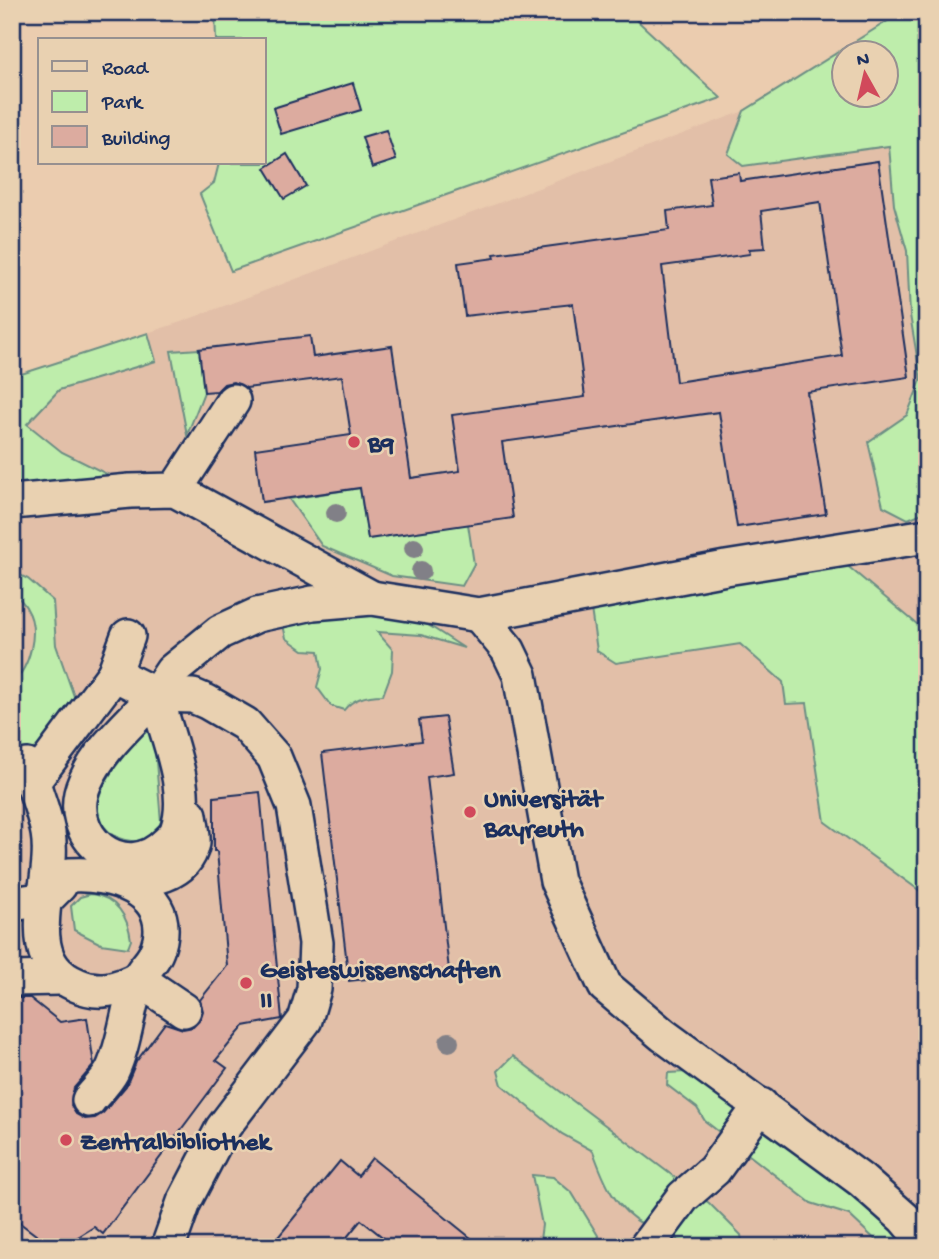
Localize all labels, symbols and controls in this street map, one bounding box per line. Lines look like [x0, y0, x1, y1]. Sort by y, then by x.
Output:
legend [38, 38, 266, 164]
north arrow [830, 38, 900, 108]
text: N [855, 48, 871, 73]
text: Road [102, 58, 150, 83]
text: Park [101, 92, 145, 117]
text: Building [101, 128, 171, 153]
place label: B9 [367, 431, 394, 462]
marker: B9 [346, 434, 362, 450]
place label: Universität Bayreuth [483, 786, 604, 847]
marker: Universität Bayreuth [462, 804, 478, 820]
place label: Geisteswissenschaften II [260, 957, 501, 1018]
marker: Geisteswissenschaften II [238, 975, 254, 991]
place label: Zentralbibliothek [80, 1129, 274, 1160]
marker: Zentralbibliothek [58, 1132, 74, 1148]

